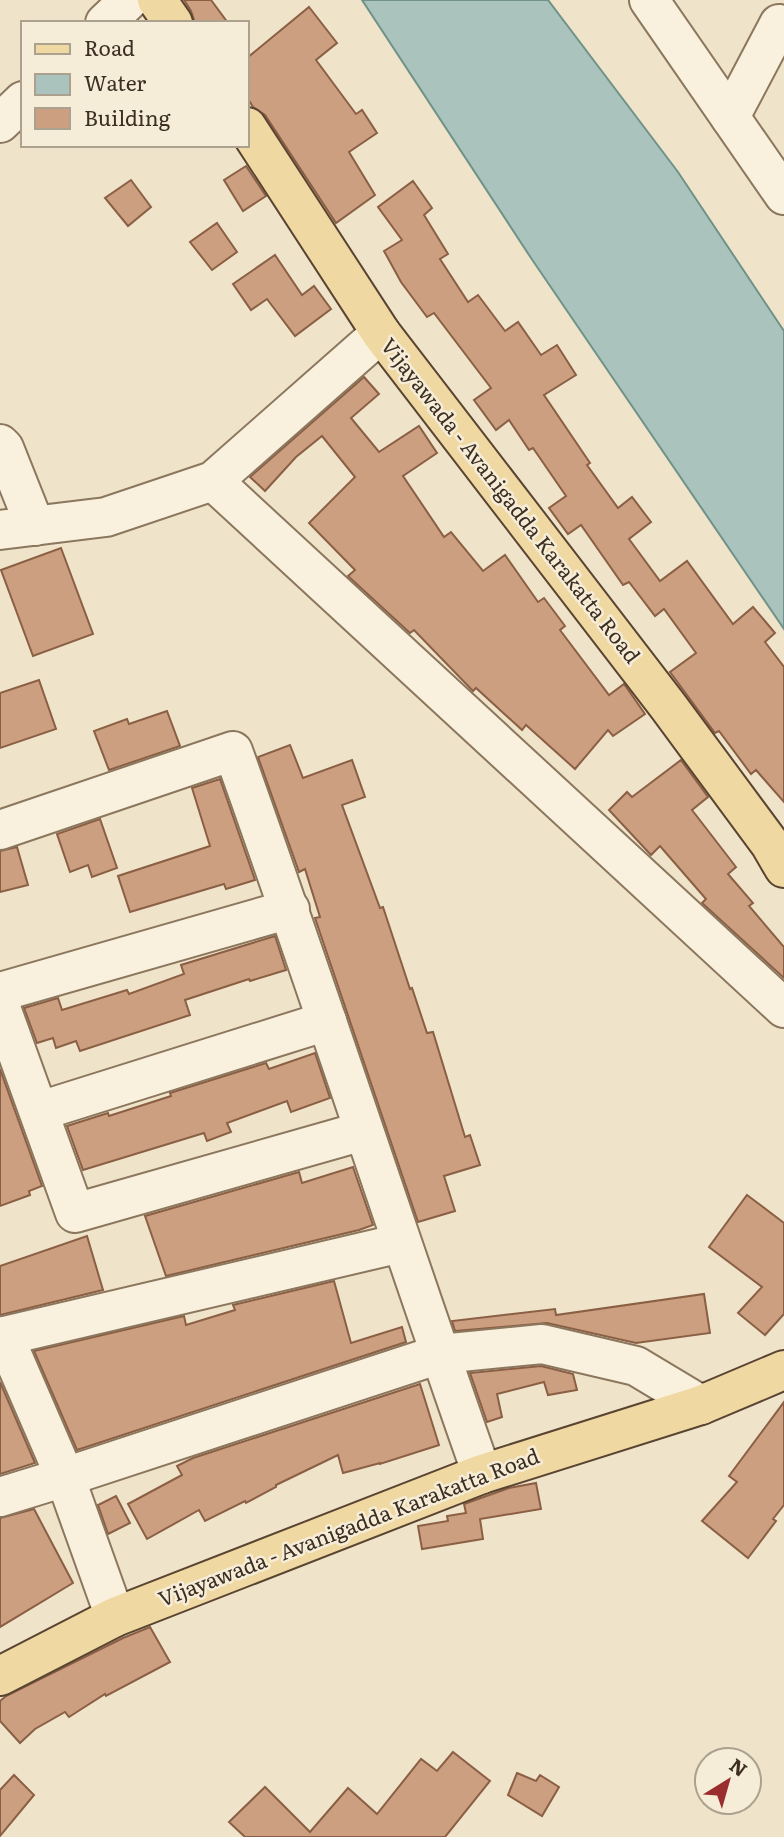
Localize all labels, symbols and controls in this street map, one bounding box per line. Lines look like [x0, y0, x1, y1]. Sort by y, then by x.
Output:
legend [21, 21, 248, 147]
text: Road [84, 31, 135, 62]
text: Water [84, 66, 146, 97]
text: Building [84, 101, 171, 132]
street label: Vijayawada - Avanigadda Karakatta Road [375, 330, 649, 669]
street label: Vijayawada - Avanigadda Karakatta Road [153, 1438, 543, 1613]
north arrow [693, 1746, 763, 1816]
text: N [724, 1751, 754, 1783]

